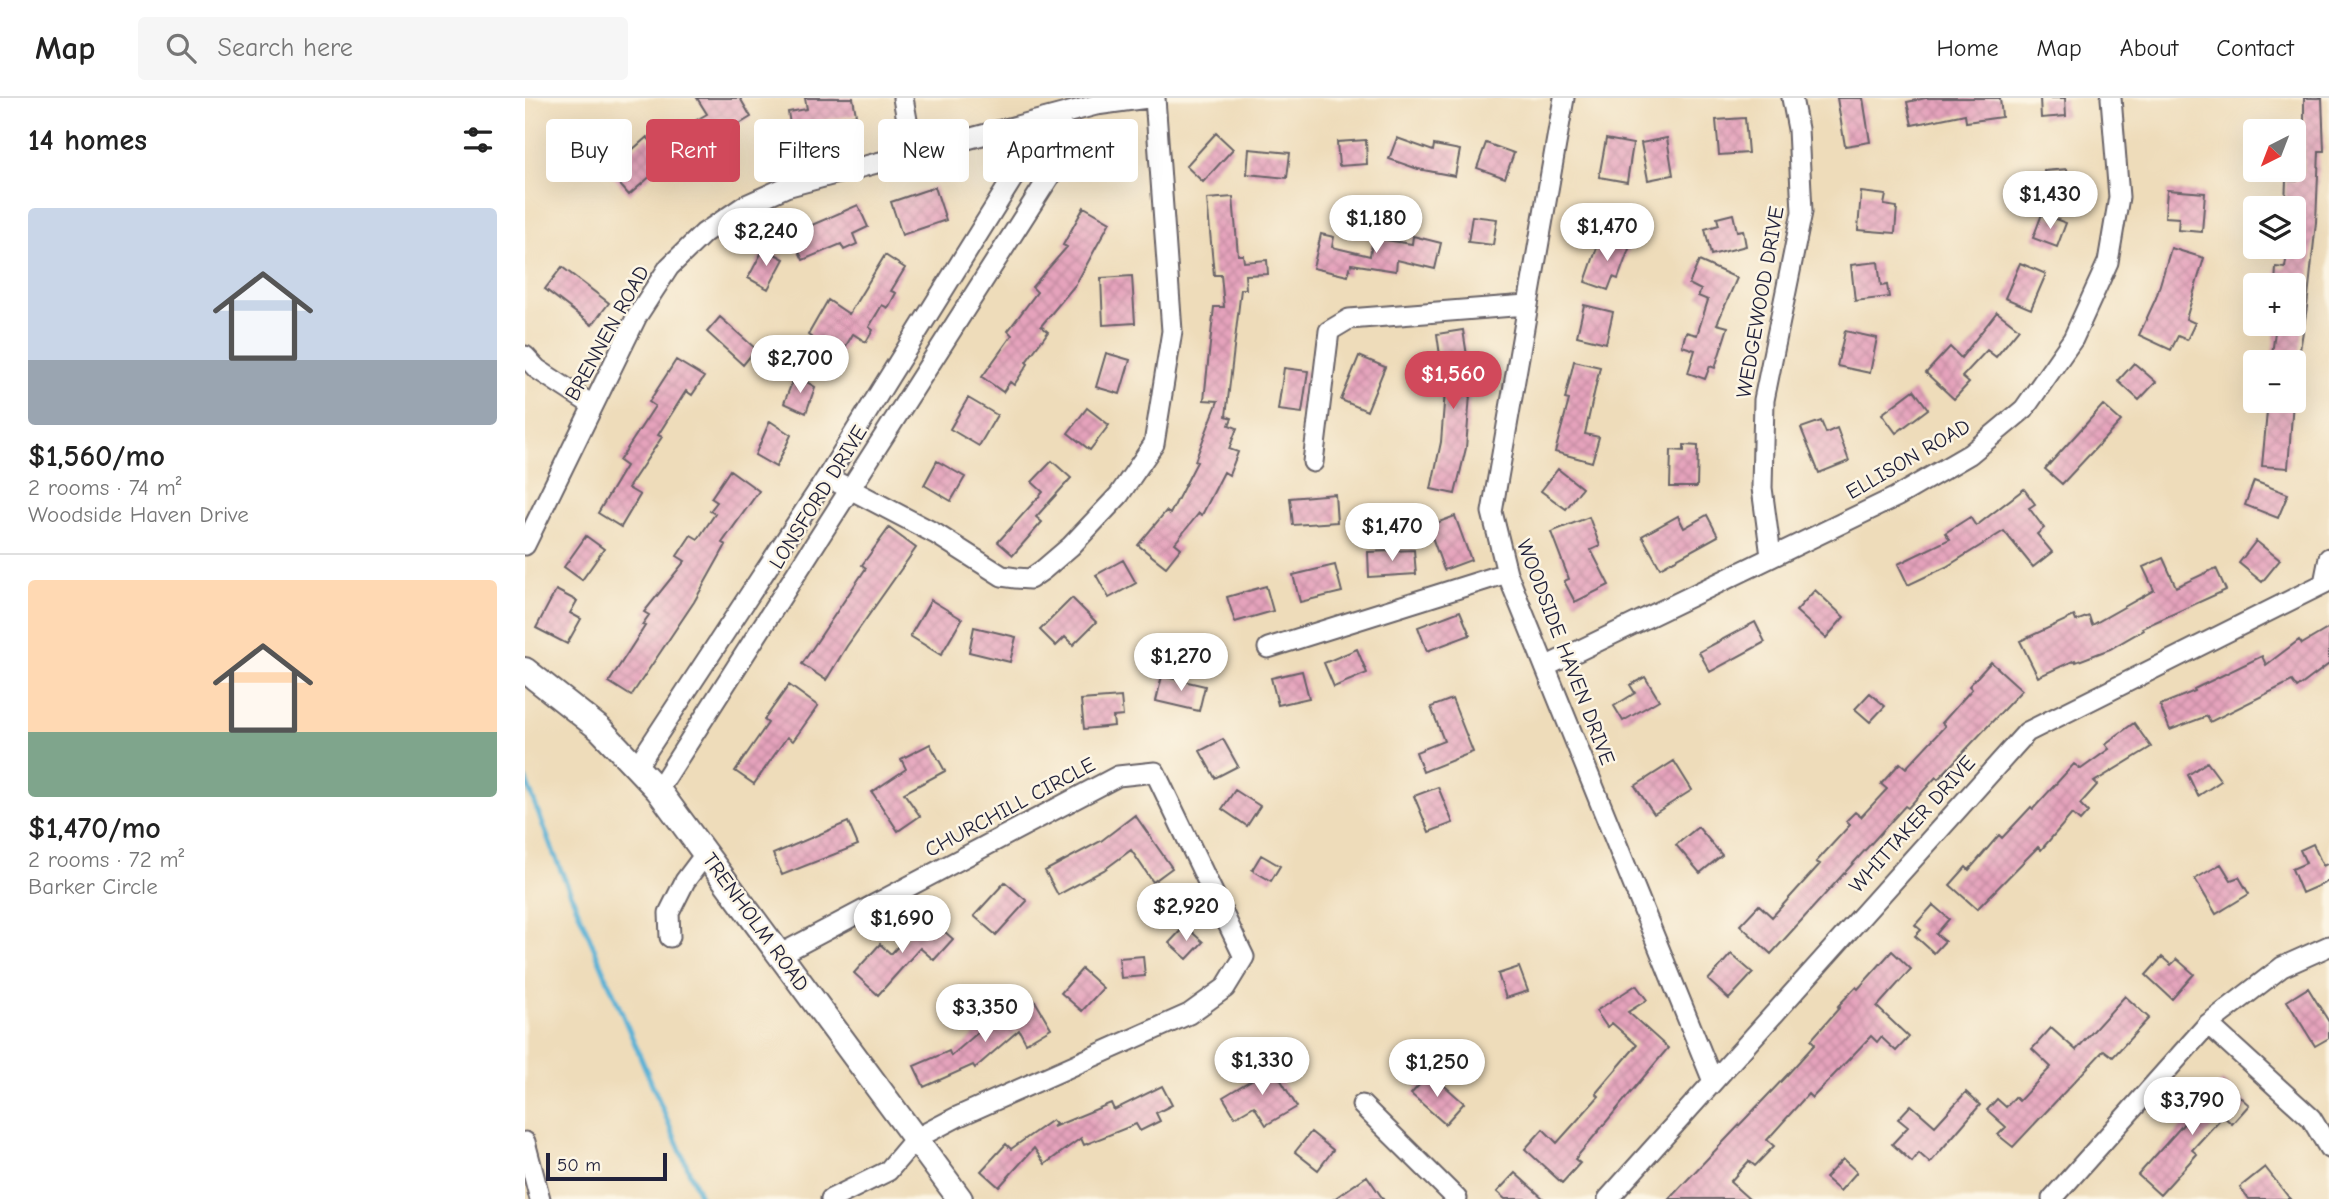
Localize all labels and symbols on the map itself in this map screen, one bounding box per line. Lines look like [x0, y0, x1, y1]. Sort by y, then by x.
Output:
north arrow [2243, 119, 2307, 182]
pin: $1,430 [1993, 172, 2107, 231]
pin: $1,180 [1319, 195, 1433, 255]
pin: $1,470 [1550, 204, 1664, 263]
street label: WEDGEWOOD DRIVE [1731, 204, 1789, 400]
pin: $2,240 [709, 208, 823, 268]
street label: BRENNEN ROAD [560, 261, 654, 405]
pin: $2,700 [743, 336, 857, 395]
pin: $1,560 [1396, 352, 1510, 411]
street label: ELLISON ROAD [1842, 414, 1974, 504]
street label: LONSFORD DRIVE [764, 421, 872, 573]
pin: $1,470 [1335, 504, 1449, 563]
street label: WOODSIDE HAVEN DRIVE [1512, 536, 1620, 768]
pin: $1,270 [1124, 634, 1238, 693]
street label: WHITTAKER DRIVE [1844, 751, 1980, 897]
street label: CHURCHILL CIRCLE [921, 752, 1099, 862]
street label: TRENHOLM ROAD [698, 848, 814, 996]
pin: $2,920 [1129, 884, 1243, 943]
pin: $1,690 [845, 896, 959, 955]
pin: $3,350 [928, 984, 1042, 1044]
pin: $1,330 [1205, 1038, 1319, 1097]
pin: $1,250 [1380, 1040, 1494, 1099]
pin: $3,790 [2135, 1077, 2249, 1137]
scale bar [546, 1150, 667, 1182]

